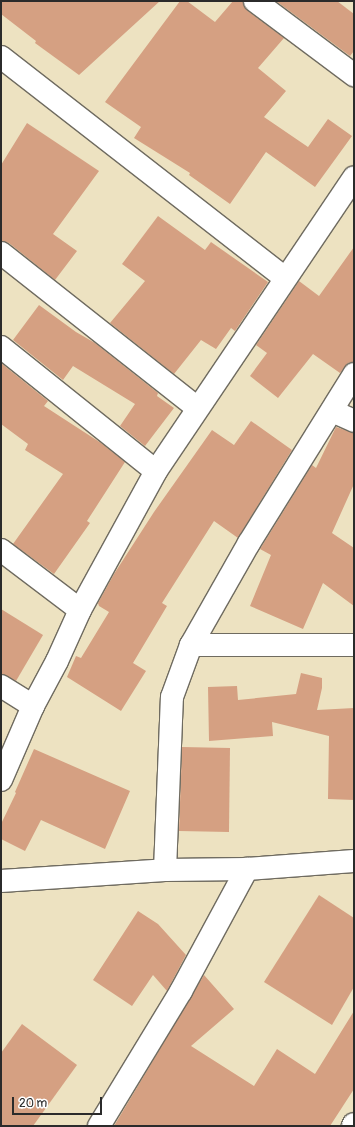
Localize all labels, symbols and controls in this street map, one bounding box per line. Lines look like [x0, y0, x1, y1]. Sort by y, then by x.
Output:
scale bar [14, 1089, 104, 1115]
text: 20 m [19, 1096, 47, 1111]

